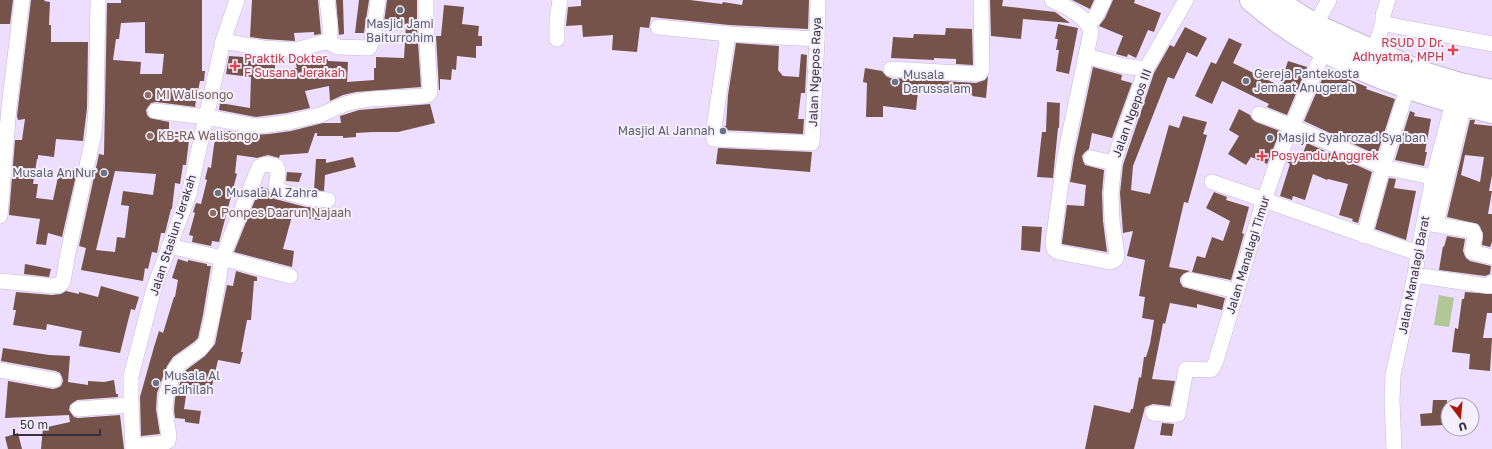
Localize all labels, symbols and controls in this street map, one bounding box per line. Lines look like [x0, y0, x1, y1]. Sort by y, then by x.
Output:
marker: Masjid Jami Baiturrohim [395, 5, 405, 15]
place label: Masjid Jami Baiturrohim [366, 16, 434, 45]
street label: Jalan Ngepos Raya [805, 17, 824, 127]
place label: RSUD D Dr. Adhyatma, MPH [1352, 35, 1444, 64]
marker: RSUD D Dr. Adhyatma, MPH [1447, 44, 1459, 56]
place label: Praktik Dokter F Susana Jerakah [244, 51, 345, 80]
marker: Praktik Dokter F Susana Jerakah [229, 60, 241, 72]
street label: Jalan Ngepos III [1109, 66, 1155, 159]
place label: Gereja Pantekosta Jemaat Anugerah [1254, 66, 1359, 95]
place label: Musala Darussalam [903, 67, 971, 96]
marker: Gereja Pantekosta Jemaat Anugerah [1241, 76, 1251, 86]
marker: Musala Darussalam [890, 77, 900, 87]
place label: MI Walisongo [156, 87, 234, 102]
marker: MI Walisongo [143, 90, 153, 100]
place label: Masjid Al Jannah [618, 123, 715, 138]
marker: Masjid Al Jannah [718, 126, 728, 136]
place label: KB-RA Walisongo [158, 128, 258, 143]
place label: Masjid Syahrozad Sya'ban [1278, 130, 1426, 145]
marker: KB-RA Walisongo [145, 131, 155, 141]
marker: Masjid Syahrozad Sya'ban [1265, 133, 1275, 143]
place label: Posyandu Anggrek [1271, 148, 1379, 163]
marker: Posyandu Anggrek [1256, 150, 1268, 162]
place label: Musala An Nur [12, 165, 96, 180]
marker: Musala An Nur [99, 168, 109, 178]
street label: Jalan Stasiun Jerakah [146, 172, 199, 297]
place label: Musala Al Zahra [226, 185, 318, 200]
marker: Musala Al Zahra [213, 188, 223, 198]
street label: Jalan Manalagi Timur [1222, 193, 1273, 316]
place label: Ponpes Daarun Najaah [221, 205, 351, 220]
marker: Ponpes Daarun Najaah [208, 208, 218, 218]
street label: Jalan Manalagi Barat [1395, 214, 1432, 336]
place label: Musala Al Fadhilah [164, 368, 220, 397]
marker: Musala Al Fadhilah [151, 378, 161, 388]
north arrow [1440, 397, 1480, 437]
scale bar [14, 411, 100, 437]
text: 50 m [20, 417, 48, 432]
text: U [1457, 420, 1469, 434]

